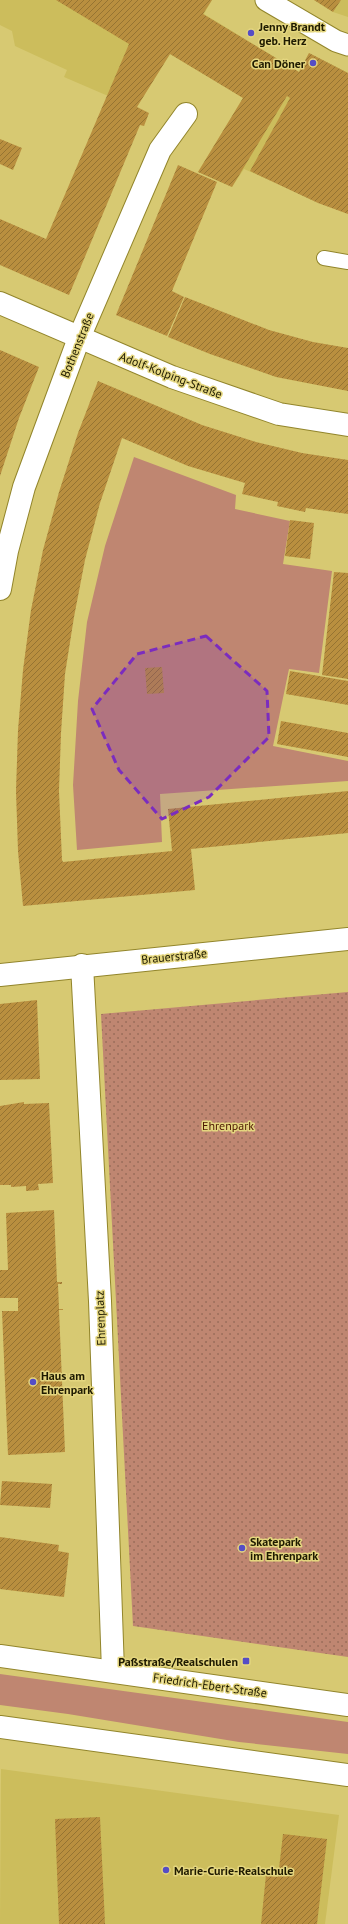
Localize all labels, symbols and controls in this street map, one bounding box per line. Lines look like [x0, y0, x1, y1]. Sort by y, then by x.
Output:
place label: Jenny Brandt geb. Herz [258, 19, 326, 48]
marker: Jenny Brandt geb. Herz [246, 28, 256, 38]
place label: Can Döner [252, 56, 306, 71]
marker: Can Döner [308, 58, 318, 68]
street label: Bothenstraße [57, 310, 97, 380]
street label: Adolf-Kolping-Straße [117, 348, 225, 402]
street label: Brauerstraße [140, 945, 208, 967]
park label: Ehrenpark [202, 1118, 254, 1133]
street label: Ehrenplatz [92, 1290, 108, 1346]
place label: Haus am Ehrenpark [41, 1368, 93, 1397]
marker: Haus am Ehrenpark [28, 1377, 38, 1387]
place label: Skatepark im Ehrenpark [250, 1534, 318, 1563]
marker: Skatepark im Ehrenpark [237, 1543, 247, 1553]
place label: Paßstraße/Realschulen [118, 1654, 238, 1669]
marker: Paßstraße/Realschulen [241, 1656, 251, 1666]
street label: Friedrich-Ebert-Straße [152, 1670, 268, 1700]
place label: Marie-Curie-Realschule [174, 1863, 293, 1878]
marker: Marie-Curie-Realschule [161, 1865, 171, 1875]

